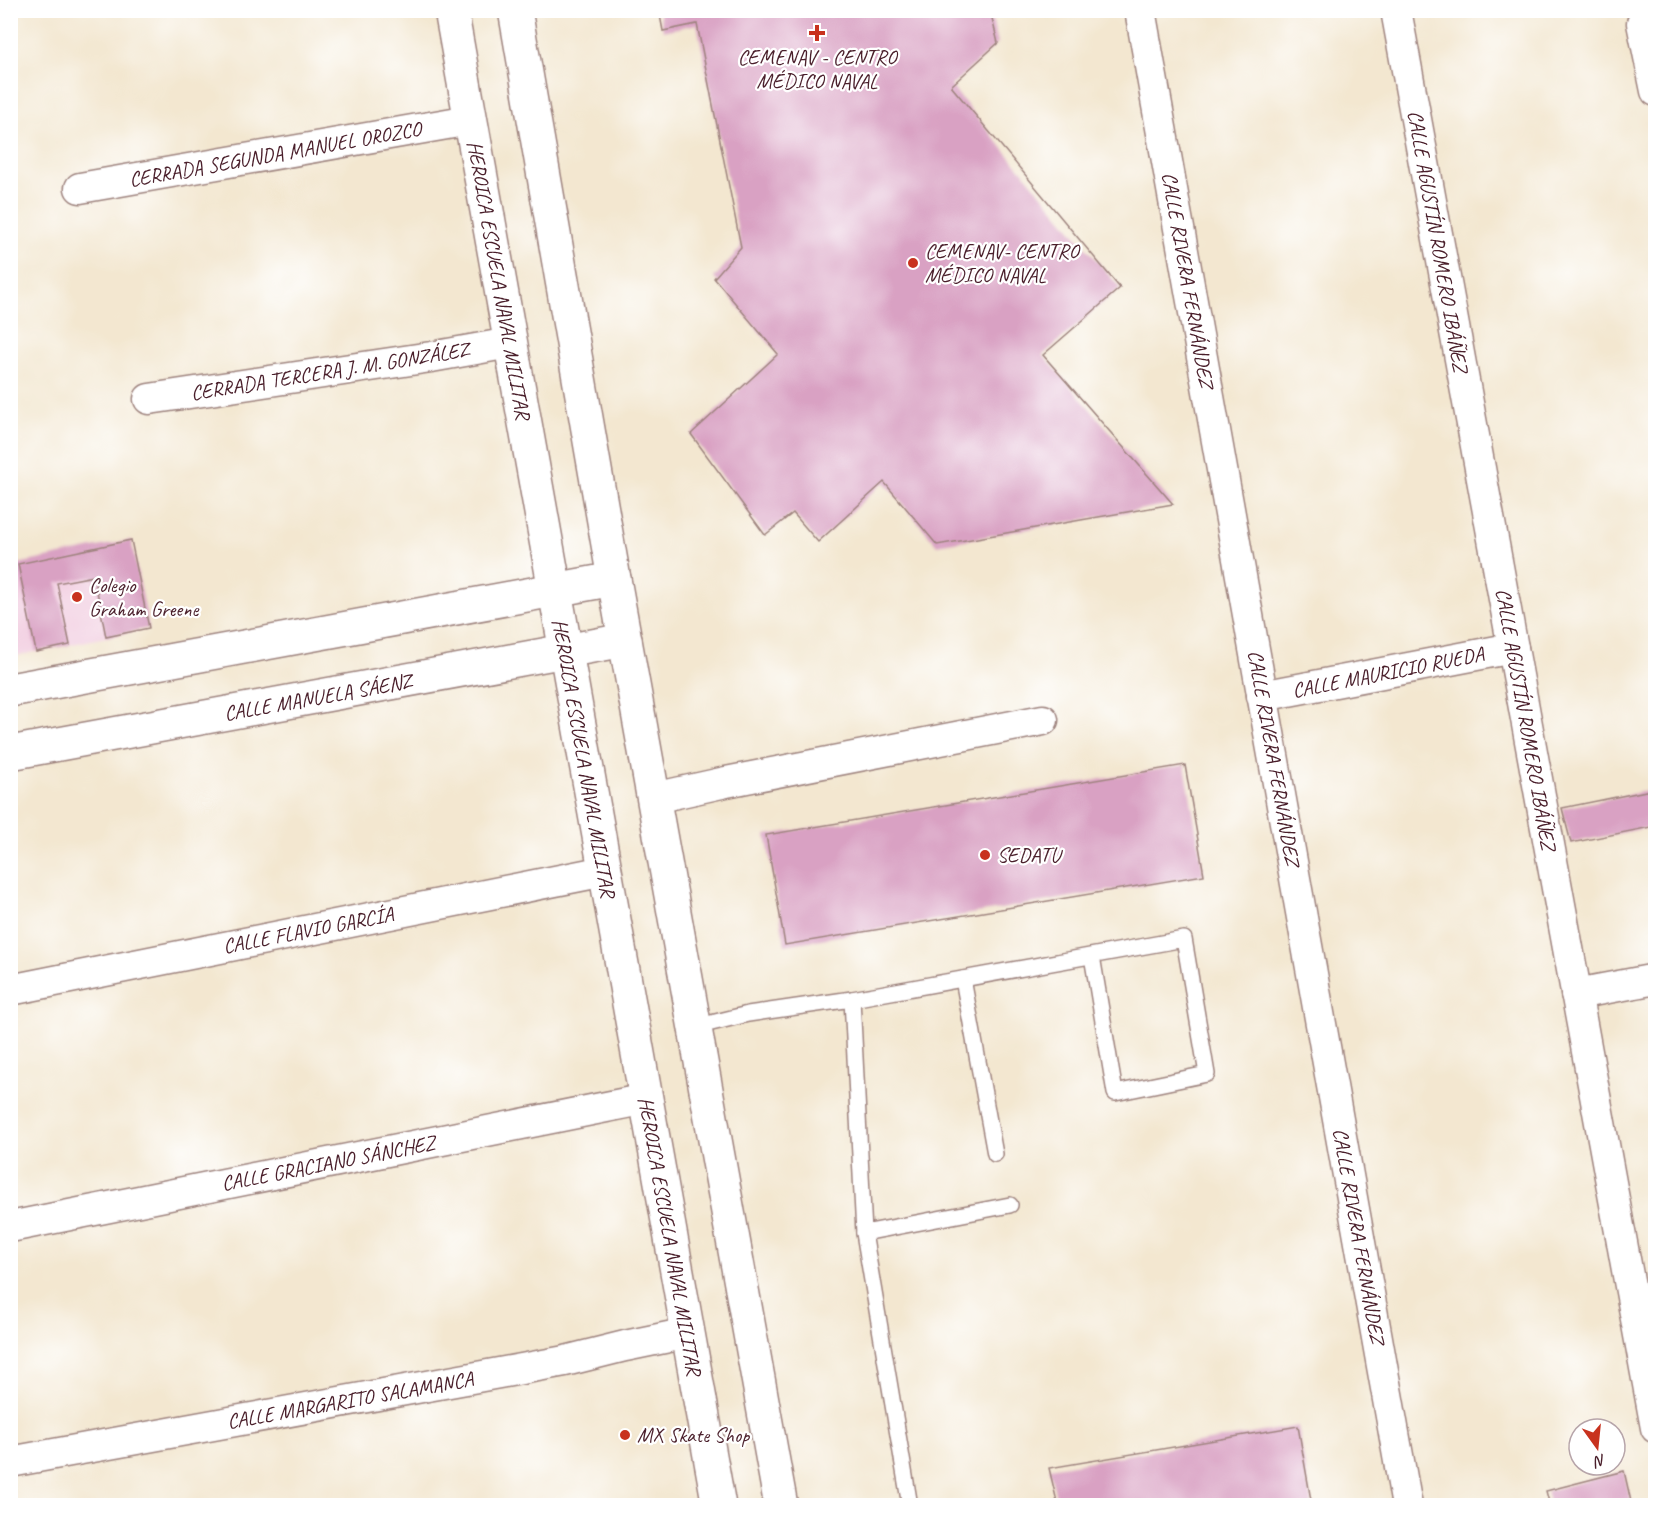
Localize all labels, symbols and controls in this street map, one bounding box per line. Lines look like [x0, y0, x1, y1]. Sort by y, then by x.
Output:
marker: CEMENAV - CENTRO MÉDICO NAVAL [808, 24, 826, 42]
place label: CEMENAV - CENTRO MÉDICO NAVAL [738, 44, 899, 94]
street label: CALLE AGUSTÍN ROMERO IBÁÑEZ [1402, 108, 1474, 377]
street label: CERRADA SEGUNDA MANUEL OROZCO [127, 115, 426, 193]
street label: HEROICA ESCUELA NAVAL MILITAR [462, 139, 537, 424]
street label: CALLE RIVERA FERNÁNDEZ [1156, 170, 1220, 393]
place label: CEMENAV- CENTRO MÉDICO NAVAL [925, 238, 1081, 288]
marker: CEMENAV- CENTRO MÉDICO NAVAL [906, 256, 920, 270]
street label: CERRADA TERCERA J. M. GONZÁLEZ [189, 336, 474, 406]
place label: Colegio Graham Greene [89, 572, 200, 622]
street label: CALLE AGUSTÍN ROMERO IBÁÑEZ [1490, 586, 1562, 855]
marker: Colegio Graham Greene [70, 590, 84, 604]
street label: HEROICA ESCUELA NAVAL MILITAR [547, 617, 622, 902]
street label: CALLE MAURICIO RUEDA [1290, 640, 1488, 703]
street label: CALLE RIVERA FERNÁNDEZ [1242, 648, 1306, 871]
street label: CALLE MANUELA SÁENZ [222, 667, 417, 726]
place label: SEDATU [997, 842, 1063, 868]
marker: SEDATU [978, 848, 992, 862]
street label: CALLE FLAVIO GARCÍA [221, 900, 397, 959]
street label: HEROICA ESCUELA NAVAL MILITAR [633, 1095, 708, 1380]
street label: CALLE RIVERA FERNÁNDEZ [1327, 1126, 1391, 1349]
street label: CALLE GRACIANO SÁNCHEZ [219, 1129, 440, 1196]
street label: CALLE MARGARITO SALAMANCA [225, 1365, 477, 1434]
north arrow [1567, 1417, 1627, 1477]
place label: MX Skate Shop [637, 1422, 750, 1448]
marker: MX Skate Shop [618, 1428, 632, 1442]
text: N [1590, 1450, 1608, 1472]

